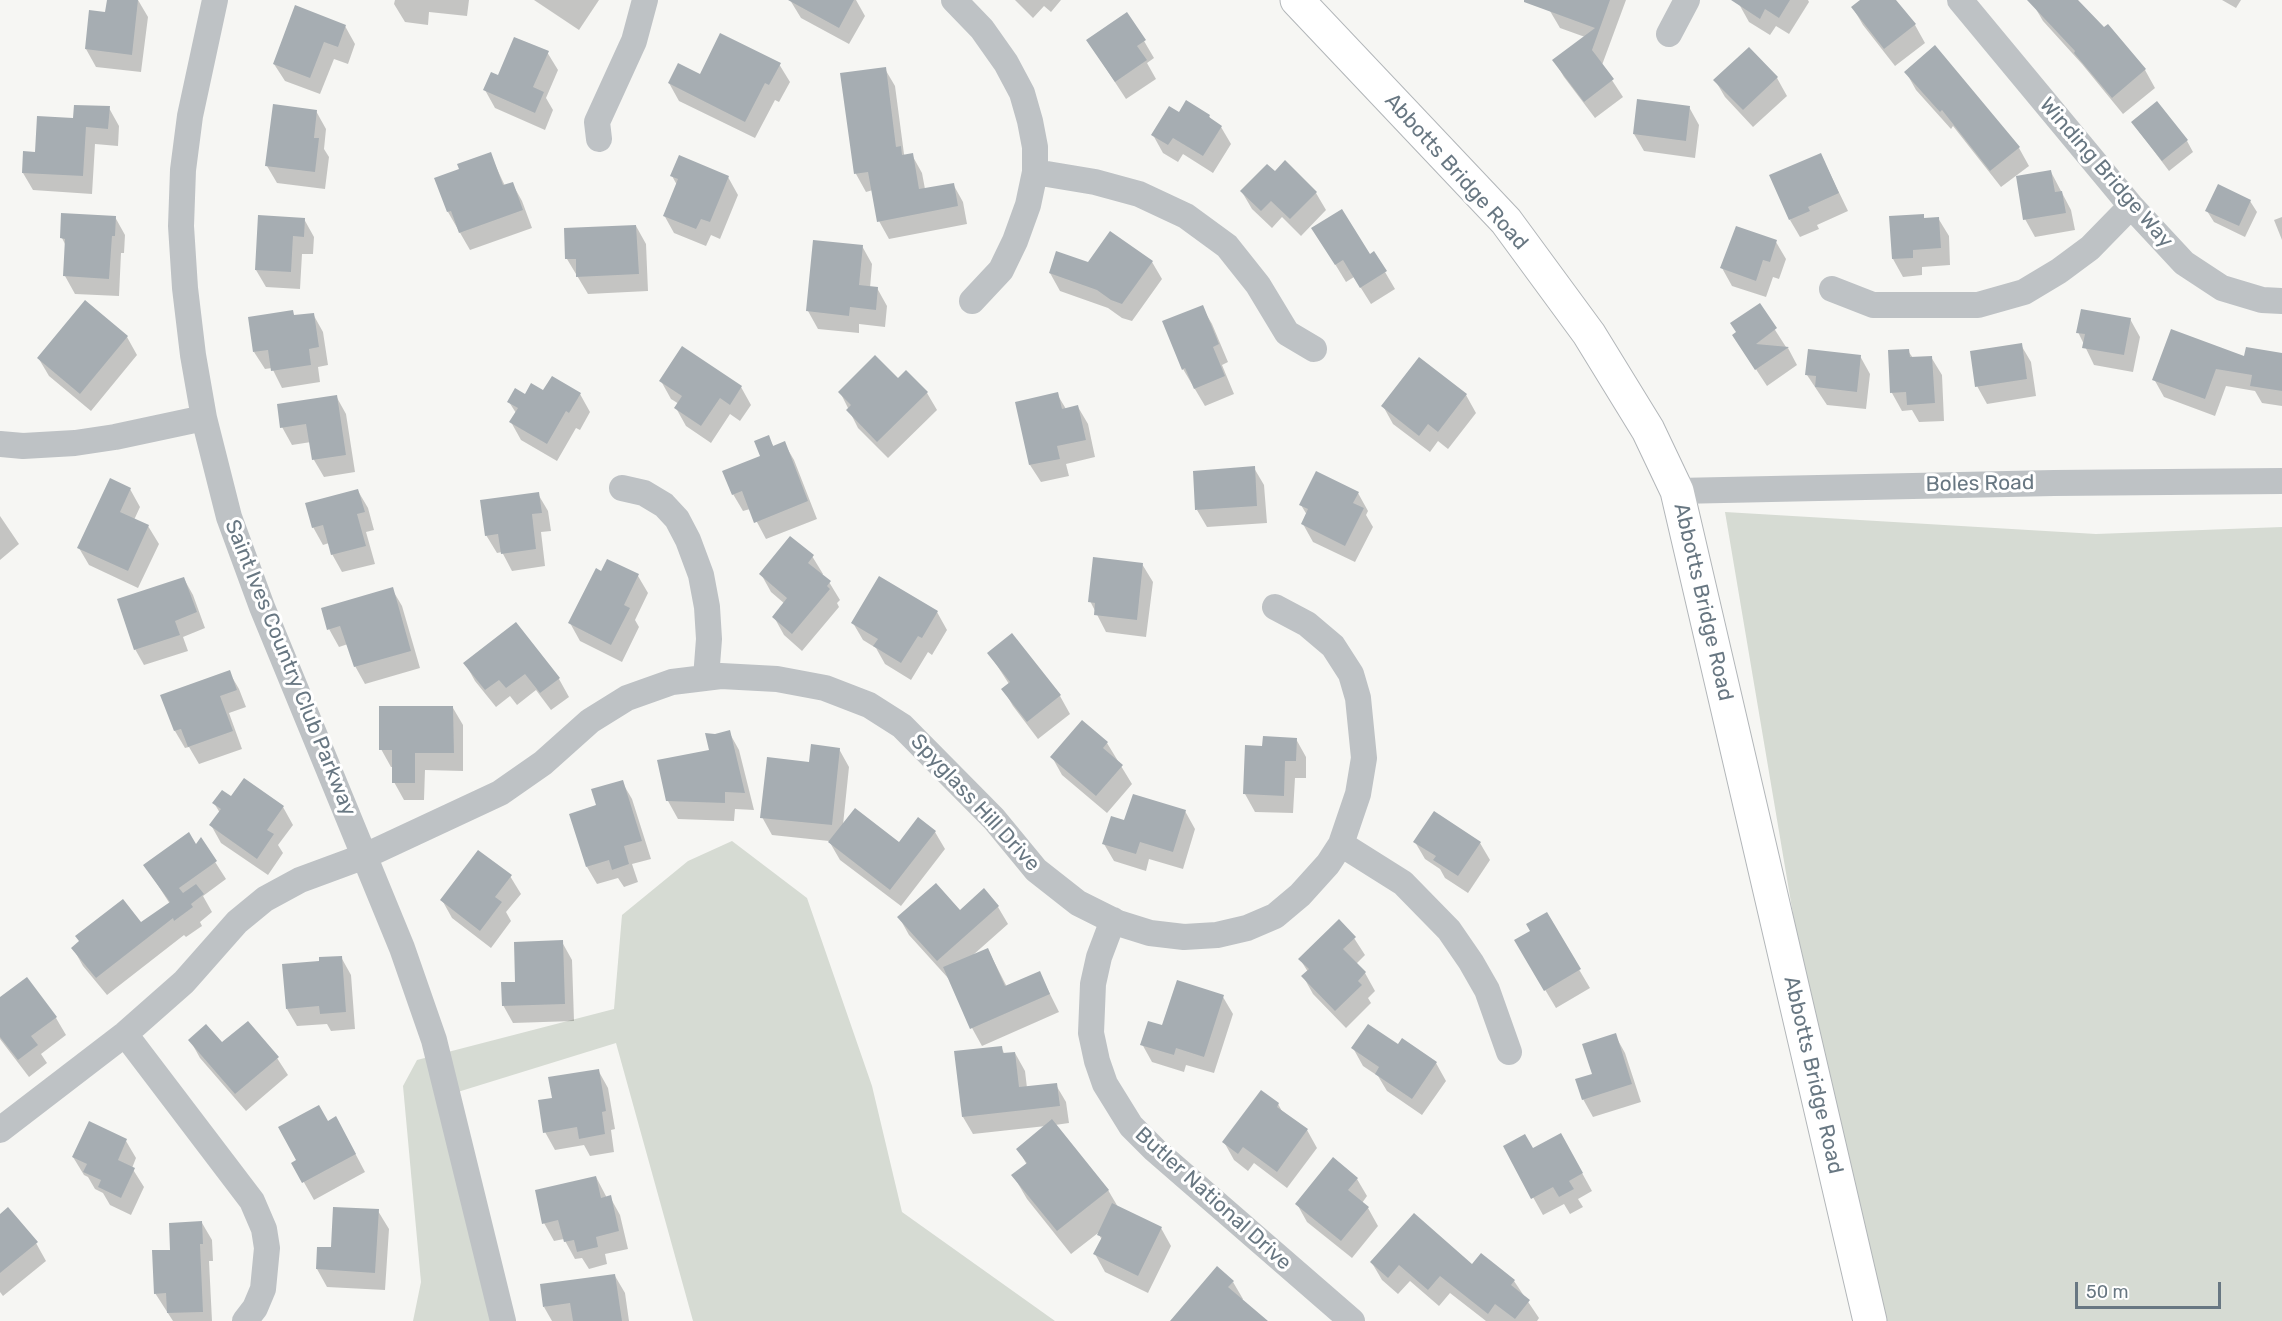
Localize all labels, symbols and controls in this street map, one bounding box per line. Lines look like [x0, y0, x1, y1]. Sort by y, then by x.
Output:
street label: Abbotts Bridge Road [1379, 88, 1533, 256]
street label: Winding Bridge Way [2034, 93, 2178, 253]
street label: Boles Road [1926, 470, 2034, 498]
street label: Abbotts Bridge Road [1668, 501, 1738, 703]
street label: Saint Ives Country Club Parkway [219, 516, 361, 820]
street label: Spyglass Hill Drive [905, 729, 1045, 877]
street label: Abbotts Bridge Road [1778, 974, 1848, 1176]
street label: Butler National Drive [1130, 1122, 1296, 1276]
scale bar [2078, 1270, 2224, 1308]
text: 50 m [2086, 1281, 2129, 1303]

